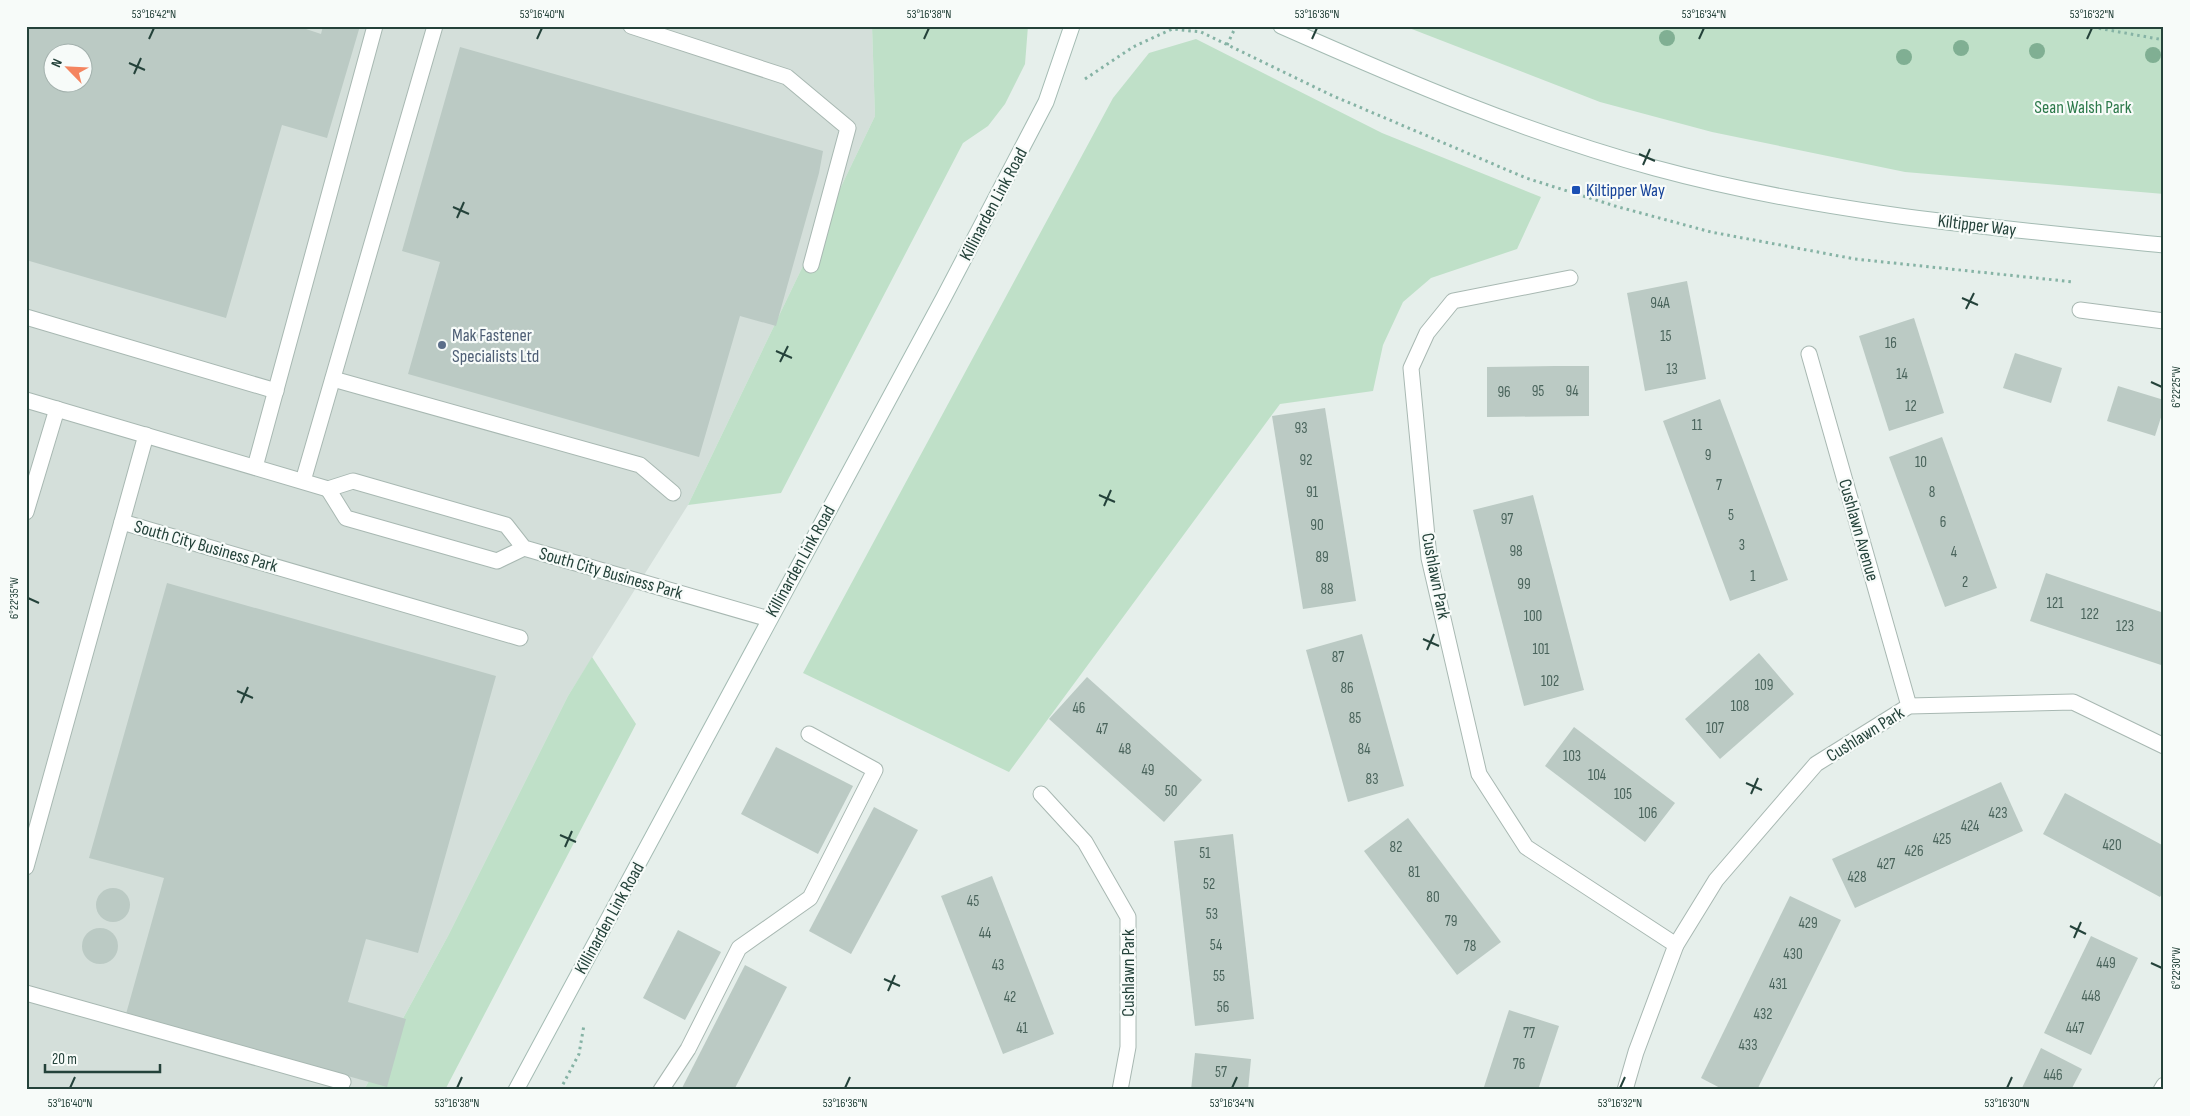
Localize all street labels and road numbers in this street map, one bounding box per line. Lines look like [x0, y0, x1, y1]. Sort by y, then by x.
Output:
street label: Killinarden Link Road [955, 144, 1032, 264]
street label: Kiltipper Way [1937, 210, 2017, 241]
street label: Cushlawn Avenue [1834, 477, 1883, 584]
street label: Killinarden Link Road [761, 502, 840, 621]
street label: South City Business Park [132, 516, 280, 577]
street label: Cushlawn Park [1417, 531, 1454, 621]
street label: South City Business Park [537, 543, 685, 604]
street label: Cushlawn Park [1823, 702, 1908, 767]
street label: Killinarden Link Road [570, 859, 649, 978]
street label: Cushlawn Park [1118, 929, 1139, 1017]

